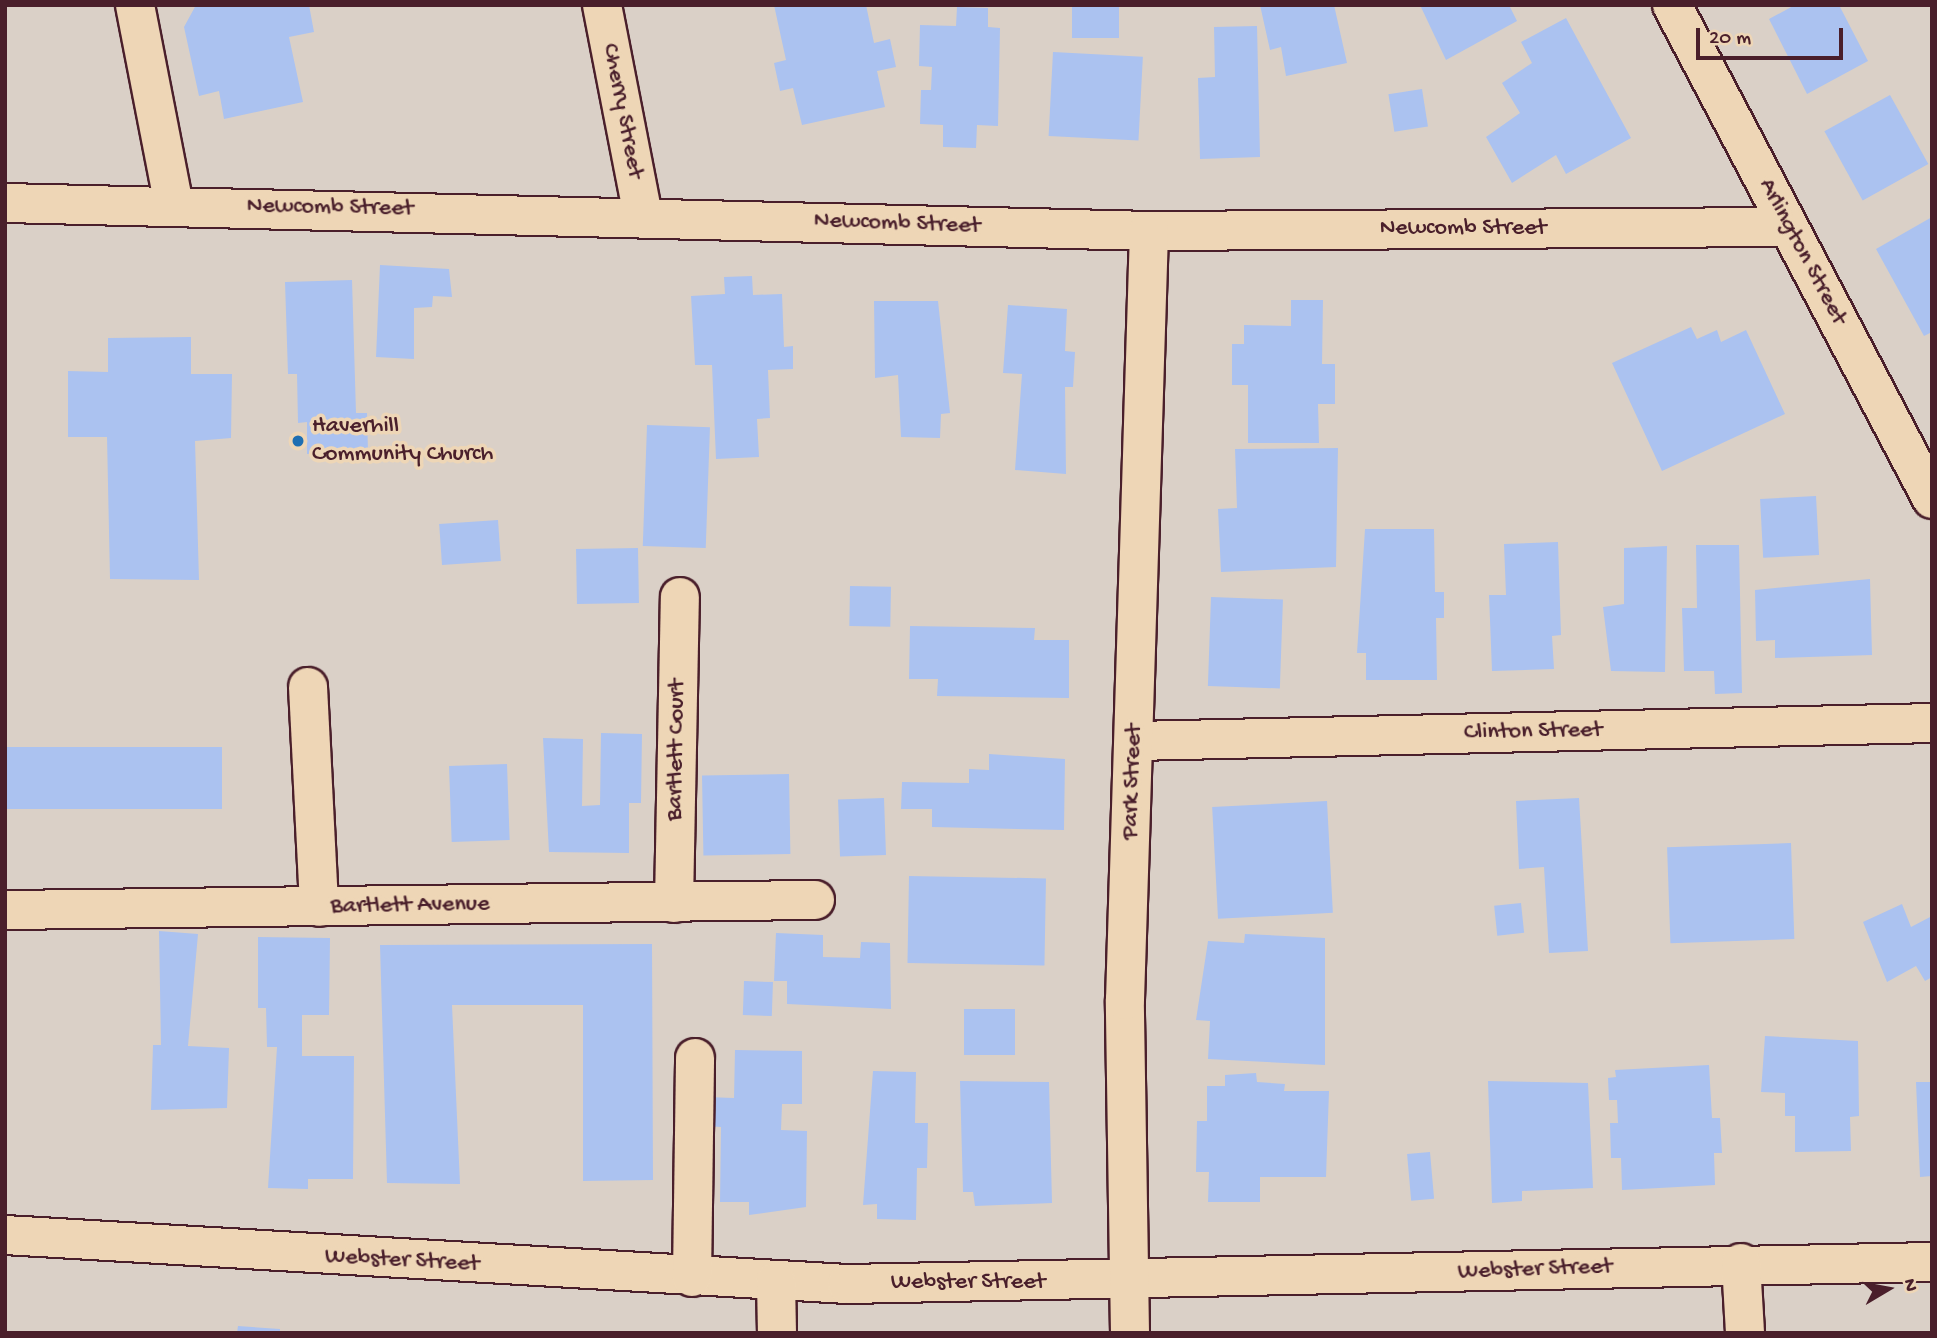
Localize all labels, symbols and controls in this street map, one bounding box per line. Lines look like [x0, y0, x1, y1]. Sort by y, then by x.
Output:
scale bar [1699, 14, 1846, 58]
text: 20 m [1709, 27, 1751, 52]
street label: Cherry Street [595, 41, 649, 181]
street label: Arlington Street [1751, 174, 1853, 330]
street label: Newcomb Street [246, 192, 414, 224]
street label: Newcomb Street [813, 207, 981, 241]
street label: Newcomb Street [1380, 215, 1546, 243]
place label: Haverhill Community Church [312, 413, 493, 469]
marker: Haverhill Community Church [290, 433, 306, 449]
street label: Bartlett Court [661, 679, 693, 821]
street label: Clinton Street [1464, 716, 1602, 748]
street label: Park Street [1117, 724, 1149, 840]
street label: Bartlett Avenue [330, 890, 490, 922]
street label: Webster Street [324, 1243, 480, 1279]
street label: Webster Street [1457, 1253, 1613, 1287]
north arrow [1853, 1254, 1923, 1324]
street label: Webster Street [891, 1269, 1045, 1297]
text: N [1897, 1277, 1922, 1293]

